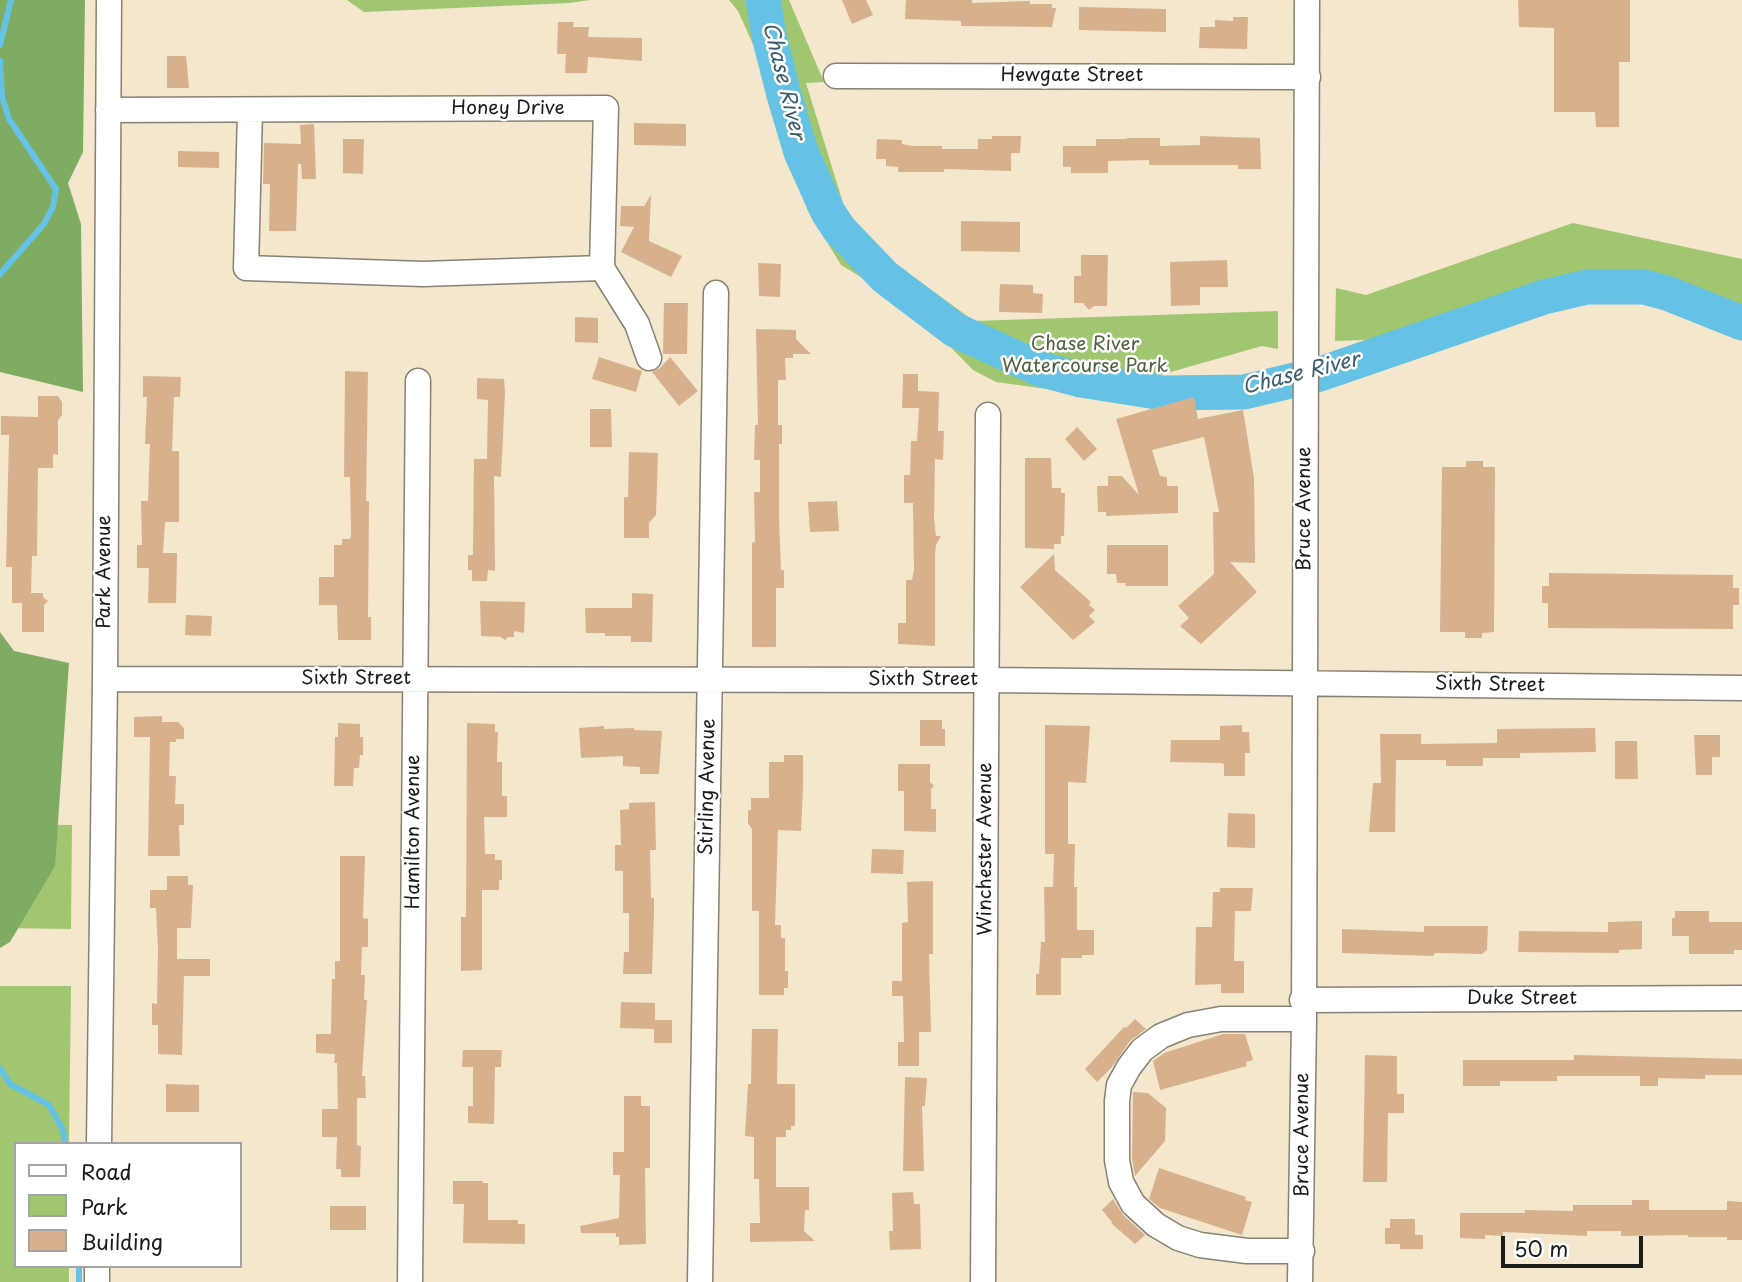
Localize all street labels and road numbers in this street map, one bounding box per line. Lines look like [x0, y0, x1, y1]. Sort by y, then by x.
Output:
street label: Hewgate Street [1001, 65, 1143, 87]
street label: Honey Drive [451, 98, 565, 120]
street label: Bruce Avenue [1294, 447, 1316, 571]
street label: Park Avenue [94, 515, 116, 629]
street label: Sixth Street [301, 668, 411, 690]
street label: Sixth Street [868, 669, 978, 691]
street label: Sixth Street [1435, 673, 1545, 697]
street label: Stirling Avenue [695, 718, 721, 856]
street label: Hamilton Avenue [403, 755, 425, 909]
street label: Winchester Avenue [975, 762, 997, 936]
street label: Duke Street [1467, 988, 1577, 1010]
street label: Bruce Avenue [1292, 1073, 1314, 1197]

